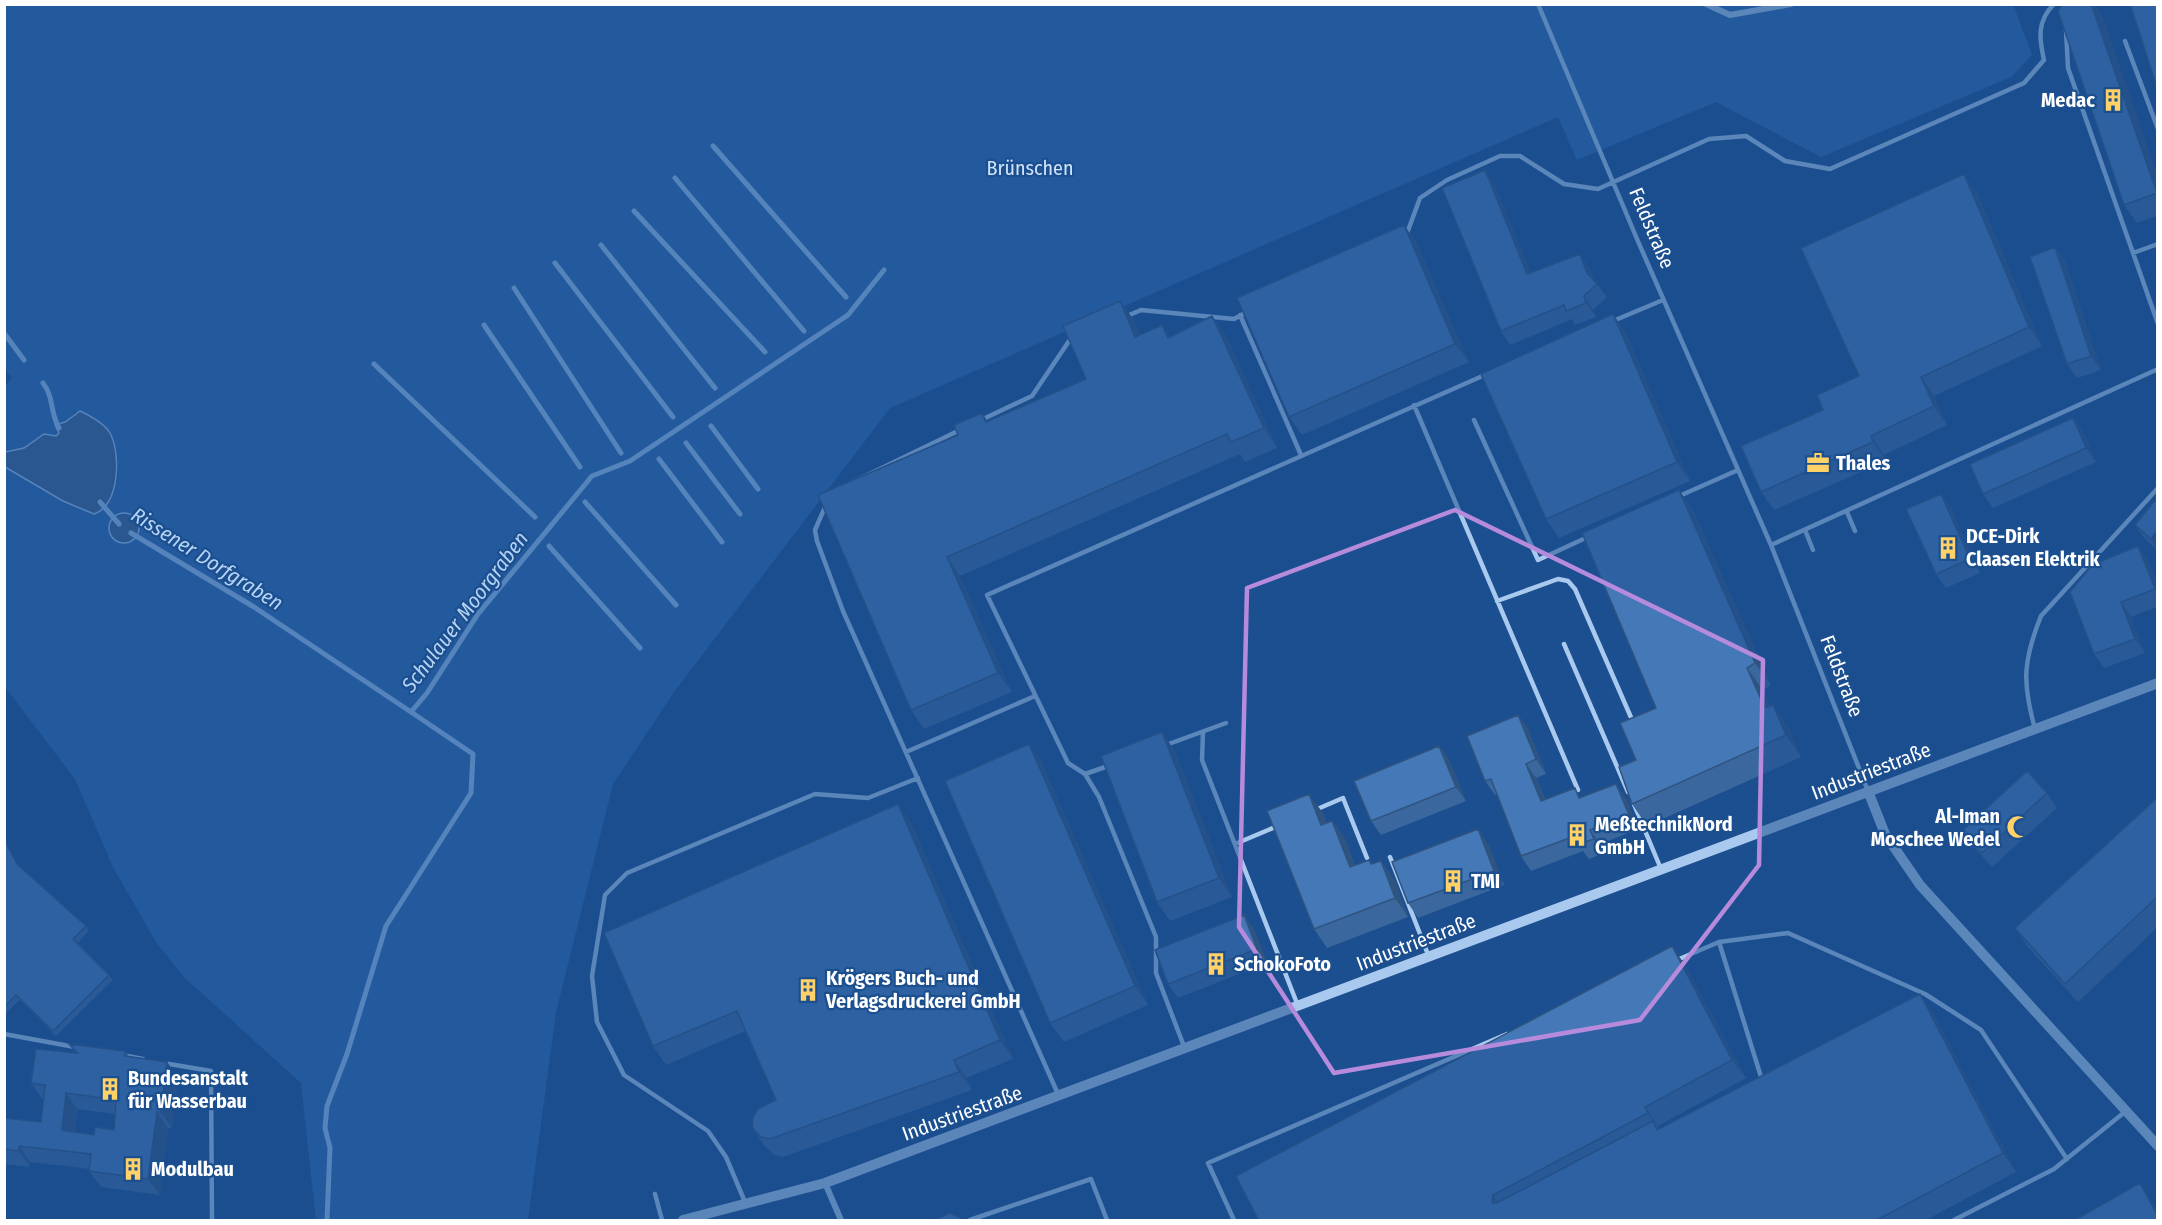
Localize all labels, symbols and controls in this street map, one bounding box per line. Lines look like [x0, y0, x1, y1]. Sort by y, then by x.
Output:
building icon: Medac [2100, 87, 2126, 113]
place label: Medac [2041, 88, 2095, 112]
park label: Brünschen [987, 156, 1073, 180]
street label: Feldstraße [1624, 184, 1680, 272]
office icon: Thales [1805, 450, 1831, 476]
place label: Thales [1836, 451, 1891, 475]
water label: Rissener Dorfgraben [126, 502, 288, 616]
place label: DCE-Dirk Claasen Elektrik [1966, 524, 2100, 571]
water label: Schulauer Moorgraben [396, 527, 534, 698]
building icon: DCE-Dirk Claasen Elektrik [1935, 535, 1961, 561]
street label: Feldstraße [1815, 632, 1869, 720]
street label: Industriestraße [1808, 737, 1934, 805]
place label: Al-Iman Moschee Wedel [1871, 804, 2001, 851]
place label: MeßtechnikNord GmbH [1595, 812, 1733, 859]
mosque icon: Al-Iman Moschee Wedel [2005, 814, 2031, 840]
building icon: MeßtechnikNord GmbH [1564, 822, 1590, 848]
building icon: TMI [1440, 868, 1466, 894]
place label: TMI [1471, 869, 1500, 893]
street label: Industriestraße [1353, 908, 1479, 976]
building icon: SchokoFoto [1203, 951, 1229, 977]
place label: SchokoFoto [1234, 952, 1331, 976]
place label: Krögers Buch- und Verlagsdruckerei GmbH [825, 966, 1021, 1013]
building icon: Krögers Buch- und Verlagsdruckerei GmbH [795, 977, 821, 1003]
place label: Bundesanstalt für Wasserbau [128, 1066, 249, 1113]
building icon: Bundesanstalt für Wasserbau [97, 1076, 123, 1102]
street label: Industriestraße [899, 1080, 1025, 1146]
building icon: Modulbau [120, 1156, 146, 1182]
place label: Modulbau [151, 1157, 234, 1181]

